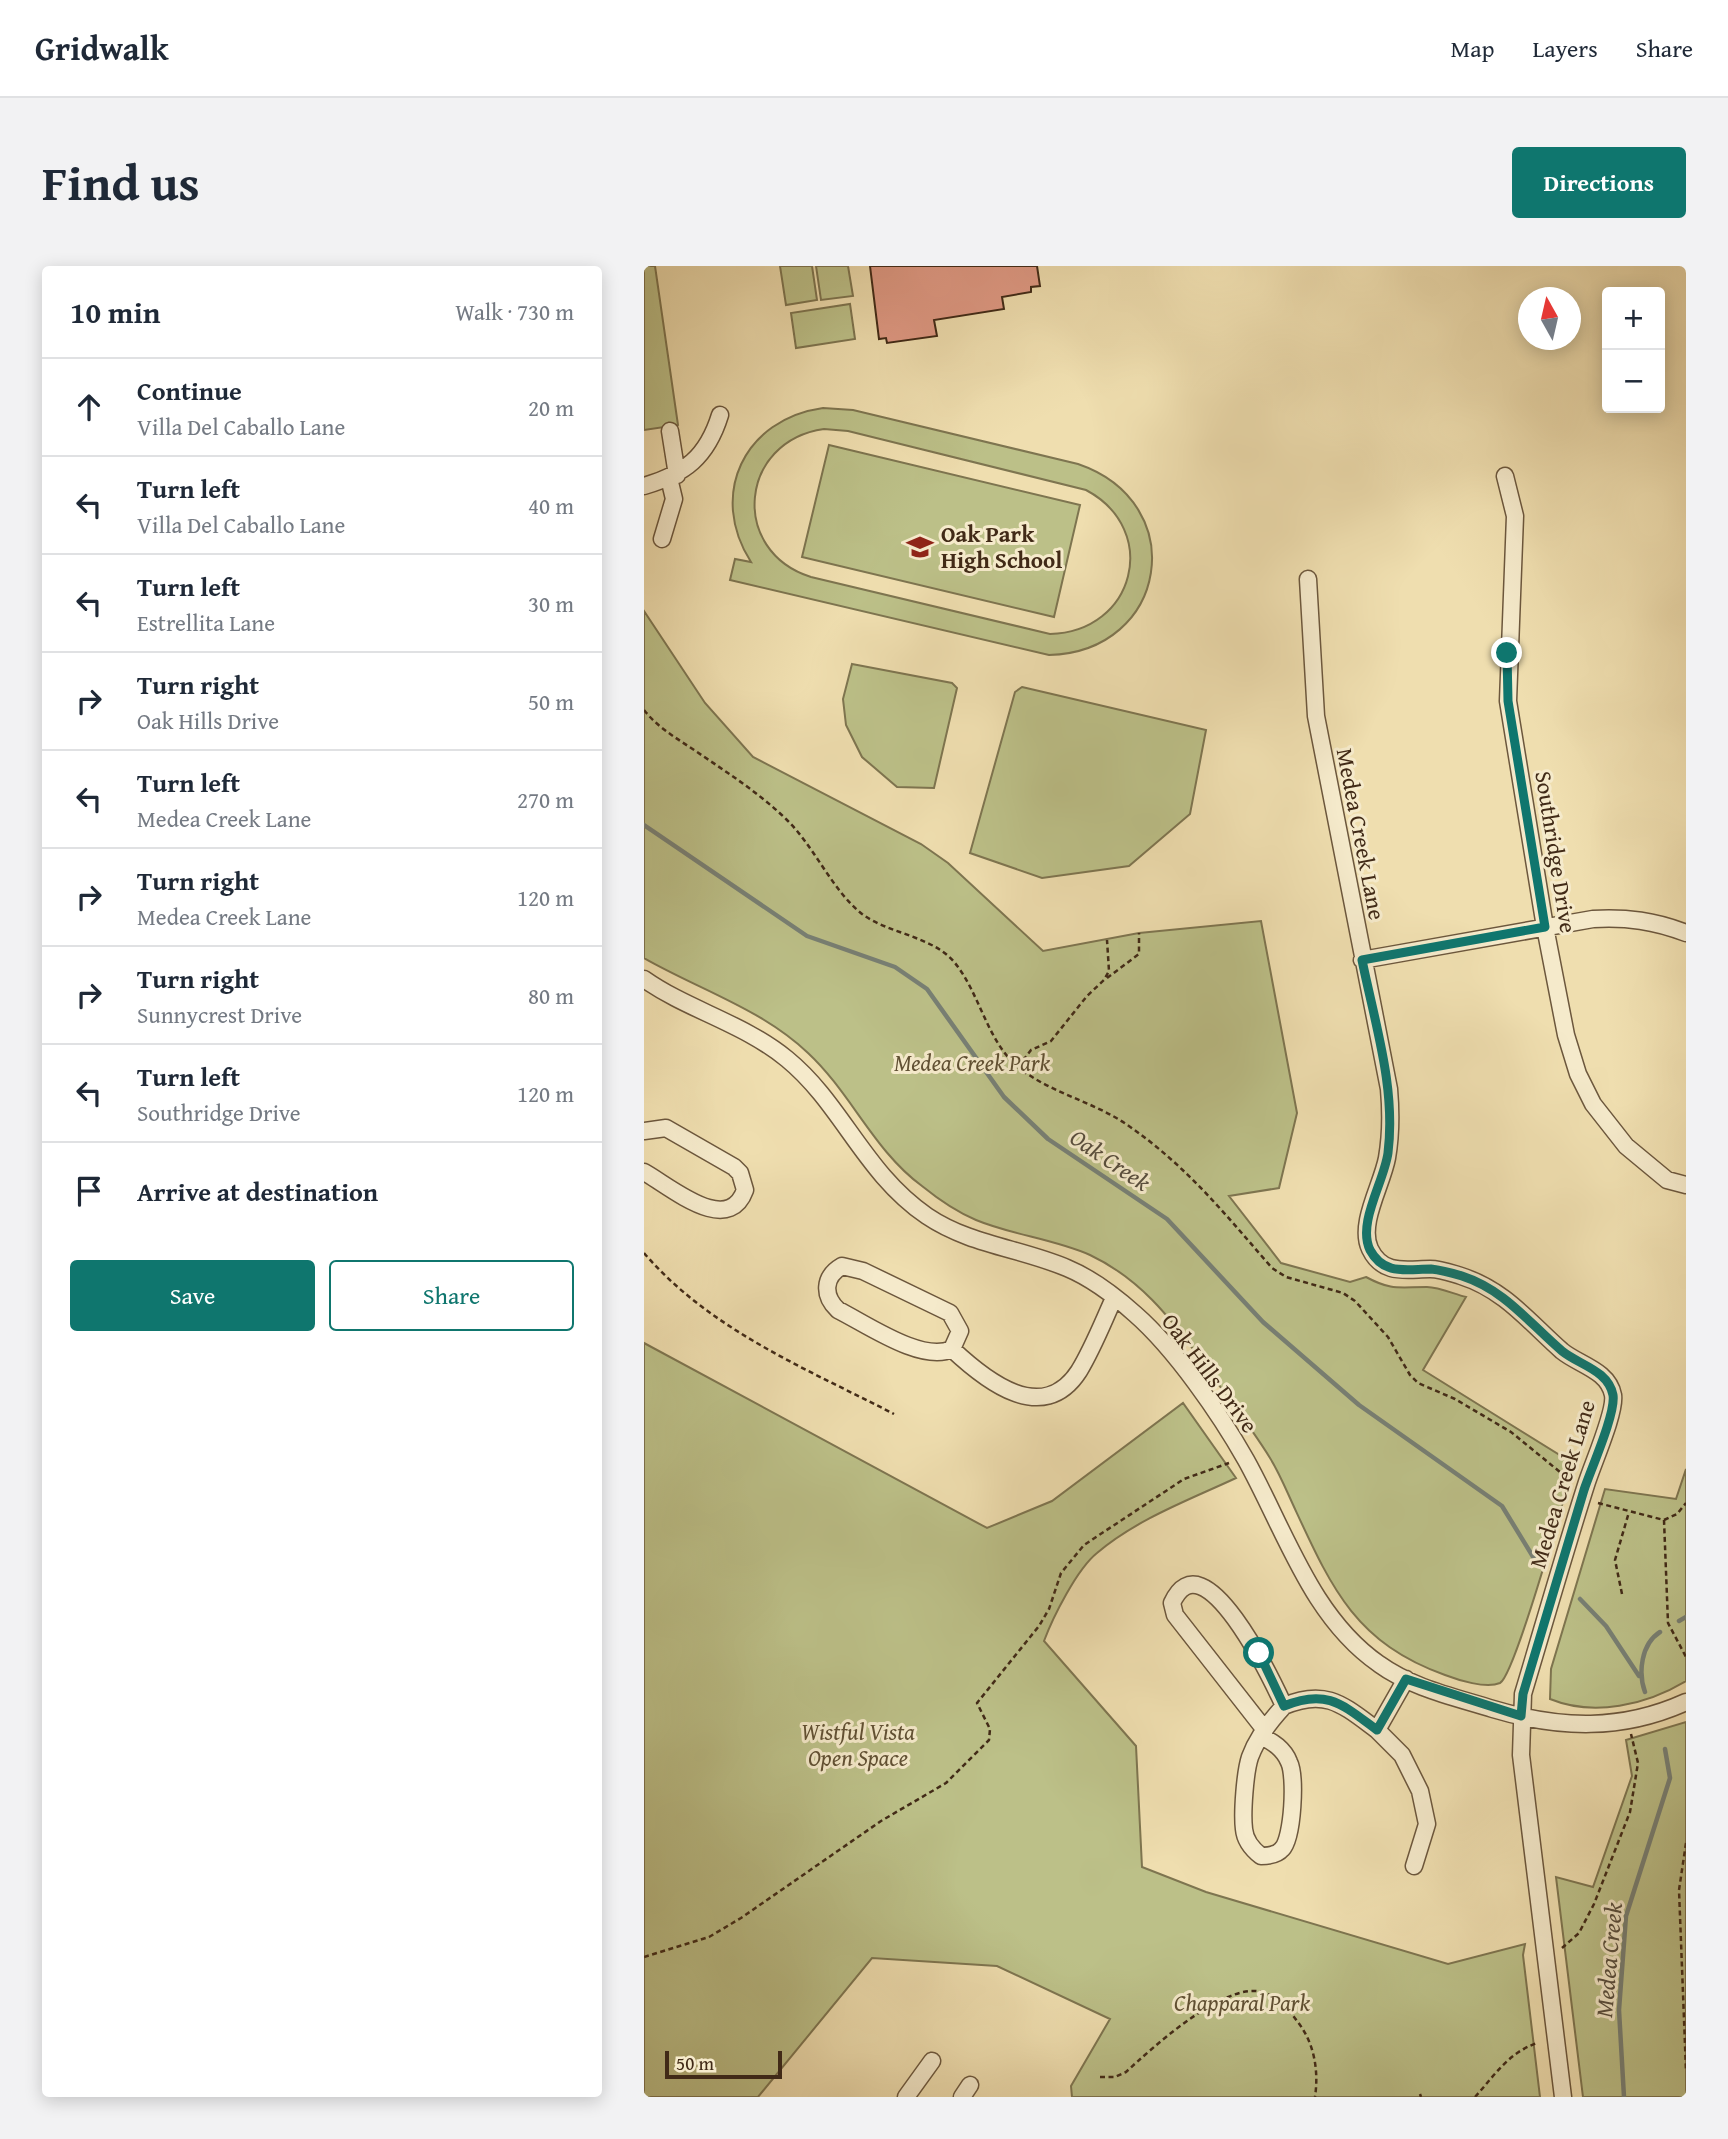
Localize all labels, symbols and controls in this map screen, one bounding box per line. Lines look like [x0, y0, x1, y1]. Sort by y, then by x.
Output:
text: Gridwalk [35, 24, 169, 72]
text: Map [1451, 31, 1494, 66]
text: Layers [1532, 31, 1598, 66]
text: Share [1636, 31, 1693, 66]
text: Find us [42, 146, 200, 218]
button: Directions [1512, 147, 1686, 218]
north arrow [1518, 287, 1581, 350]
map controls [1602, 287, 1665, 413]
button: + [1602, 287, 1665, 350]
text: 10 min [70, 290, 160, 334]
text: Walk · 730 m [455, 295, 574, 328]
button: − [1602, 350, 1665, 413]
text: Continue [137, 371, 242, 410]
icon: ahead [70, 388, 108, 426]
text: 20 m [528, 391, 574, 424]
text: Villa Del Caballo Lane [137, 410, 345, 443]
text: Turn left [137, 469, 240, 508]
icon: left [70, 486, 108, 524]
text: 40 m [528, 489, 574, 522]
text: Villa Del Caballo Lane [137, 508, 345, 541]
place label: Oak Park High School [941, 517, 1062, 576]
school or university icon: Oak Park High School [905, 532, 935, 562]
text: Turn left [137, 567, 240, 606]
icon: left [70, 584, 108, 622]
text: 30 m [528, 587, 574, 620]
text: Estrellita Lane [137, 606, 275, 639]
route end [1491, 637, 1522, 668]
text: Turn right [137, 665, 259, 704]
icon: right [70, 682, 108, 720]
text: 50 m [528, 685, 574, 718]
text: Oak Hills Drive [137, 704, 279, 737]
street label: Medea Creek Lane [1329, 745, 1394, 923]
text: Turn left [137, 763, 240, 802]
street label: Southridge Drive [1527, 769, 1586, 935]
icon: left [70, 780, 108, 818]
text: 270 m [517, 783, 574, 816]
text: Medea Creek Lane [137, 802, 311, 835]
text: Turn right [137, 861, 259, 900]
icon: right [70, 878, 108, 916]
text: 120 m [517, 881, 574, 914]
text: Medea Creek Lane [137, 900, 311, 933]
text: Turn right [137, 959, 259, 998]
icon: right [70, 976, 108, 1014]
text: 80 m [528, 979, 574, 1012]
text: Sunnycrest Drive [137, 998, 302, 1031]
park label: Medea Creek Park [894, 1046, 1050, 1079]
text: Turn left [137, 1057, 240, 1096]
icon: left [70, 1074, 108, 1112]
text: 120 m [517, 1077, 574, 1110]
text: Southridge Drive [137, 1096, 301, 1129]
water label: Oak Creek [1063, 1120, 1158, 1199]
icon: arrive [70, 1172, 108, 1210]
text: Arrive at destination [137, 1172, 378, 1211]
button: Save [70, 1260, 315, 1331]
button: Share [329, 1260, 574, 1331]
street label: Oak Hills Drive [1154, 1306, 1266, 1439]
street label: Medea Creek Lane [1520, 1396, 1603, 1572]
route start [1243, 1637, 1274, 1668]
park label: Wistful Vista Open Space [801, 1715, 915, 1774]
water label: Medea Creek [1586, 1901, 1631, 2019]
park label: Chapparal Park [1174, 1986, 1310, 2019]
scale bar [665, 2048, 782, 2080]
text: 50 m [676, 2049, 714, 2077]

